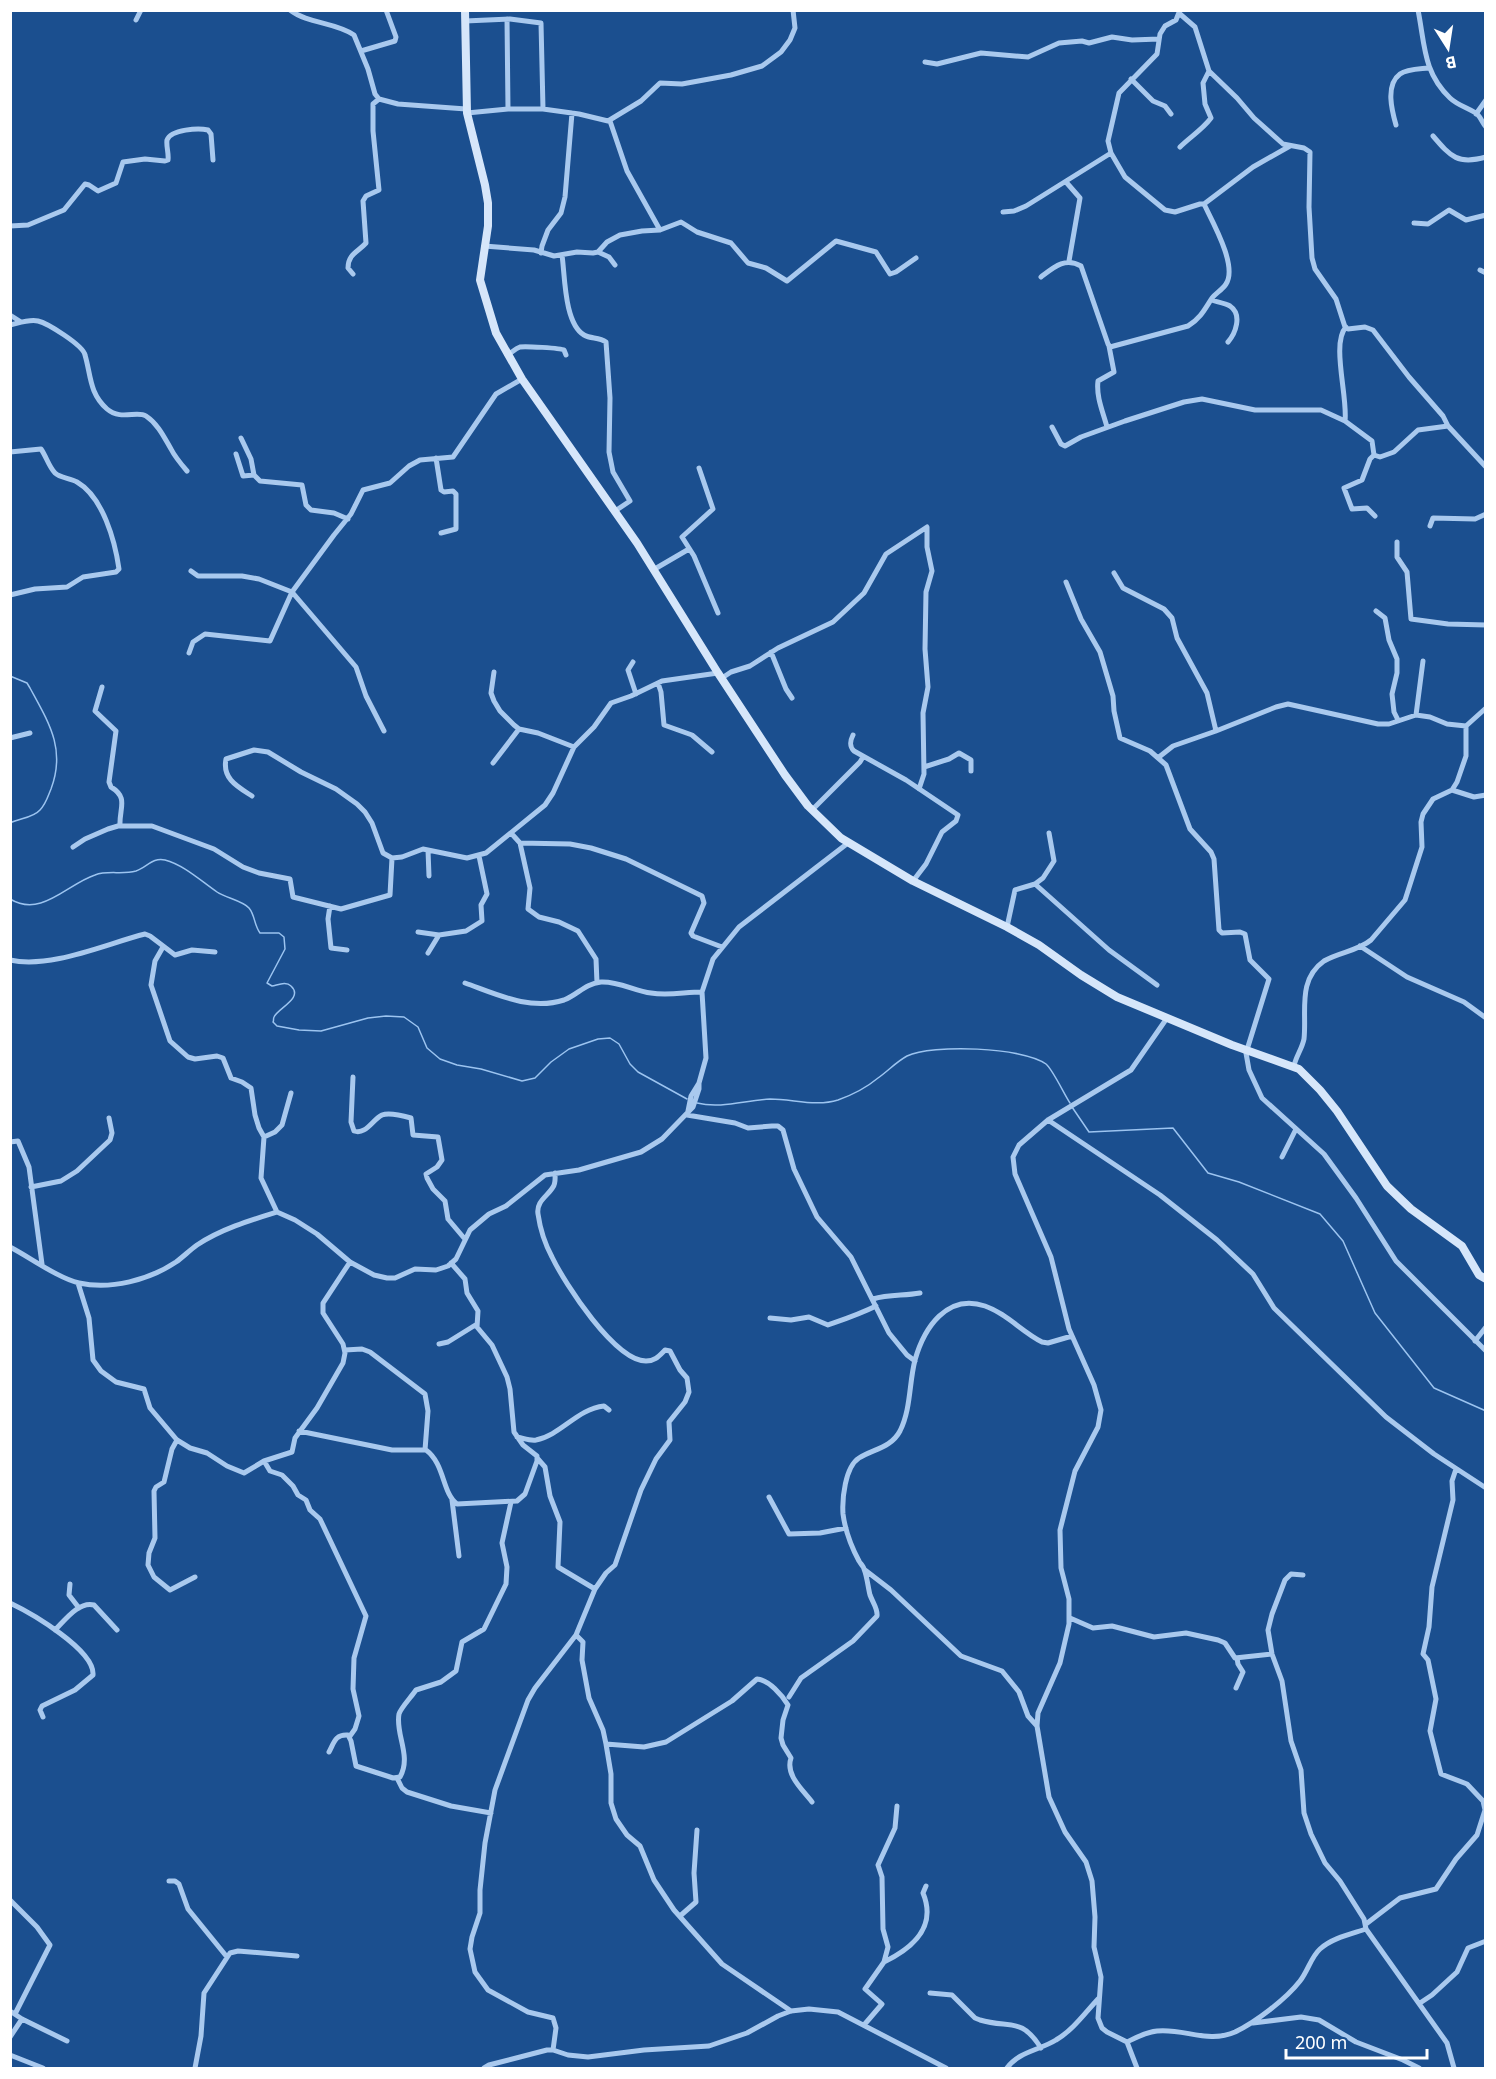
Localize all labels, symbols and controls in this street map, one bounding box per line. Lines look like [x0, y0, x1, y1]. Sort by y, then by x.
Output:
north arrow [1418, 18, 1478, 78]
text: B [1444, 51, 1459, 75]
scale bar [1286, 2022, 1427, 2060]
text: 200 m [1295, 2030, 1347, 2054]

